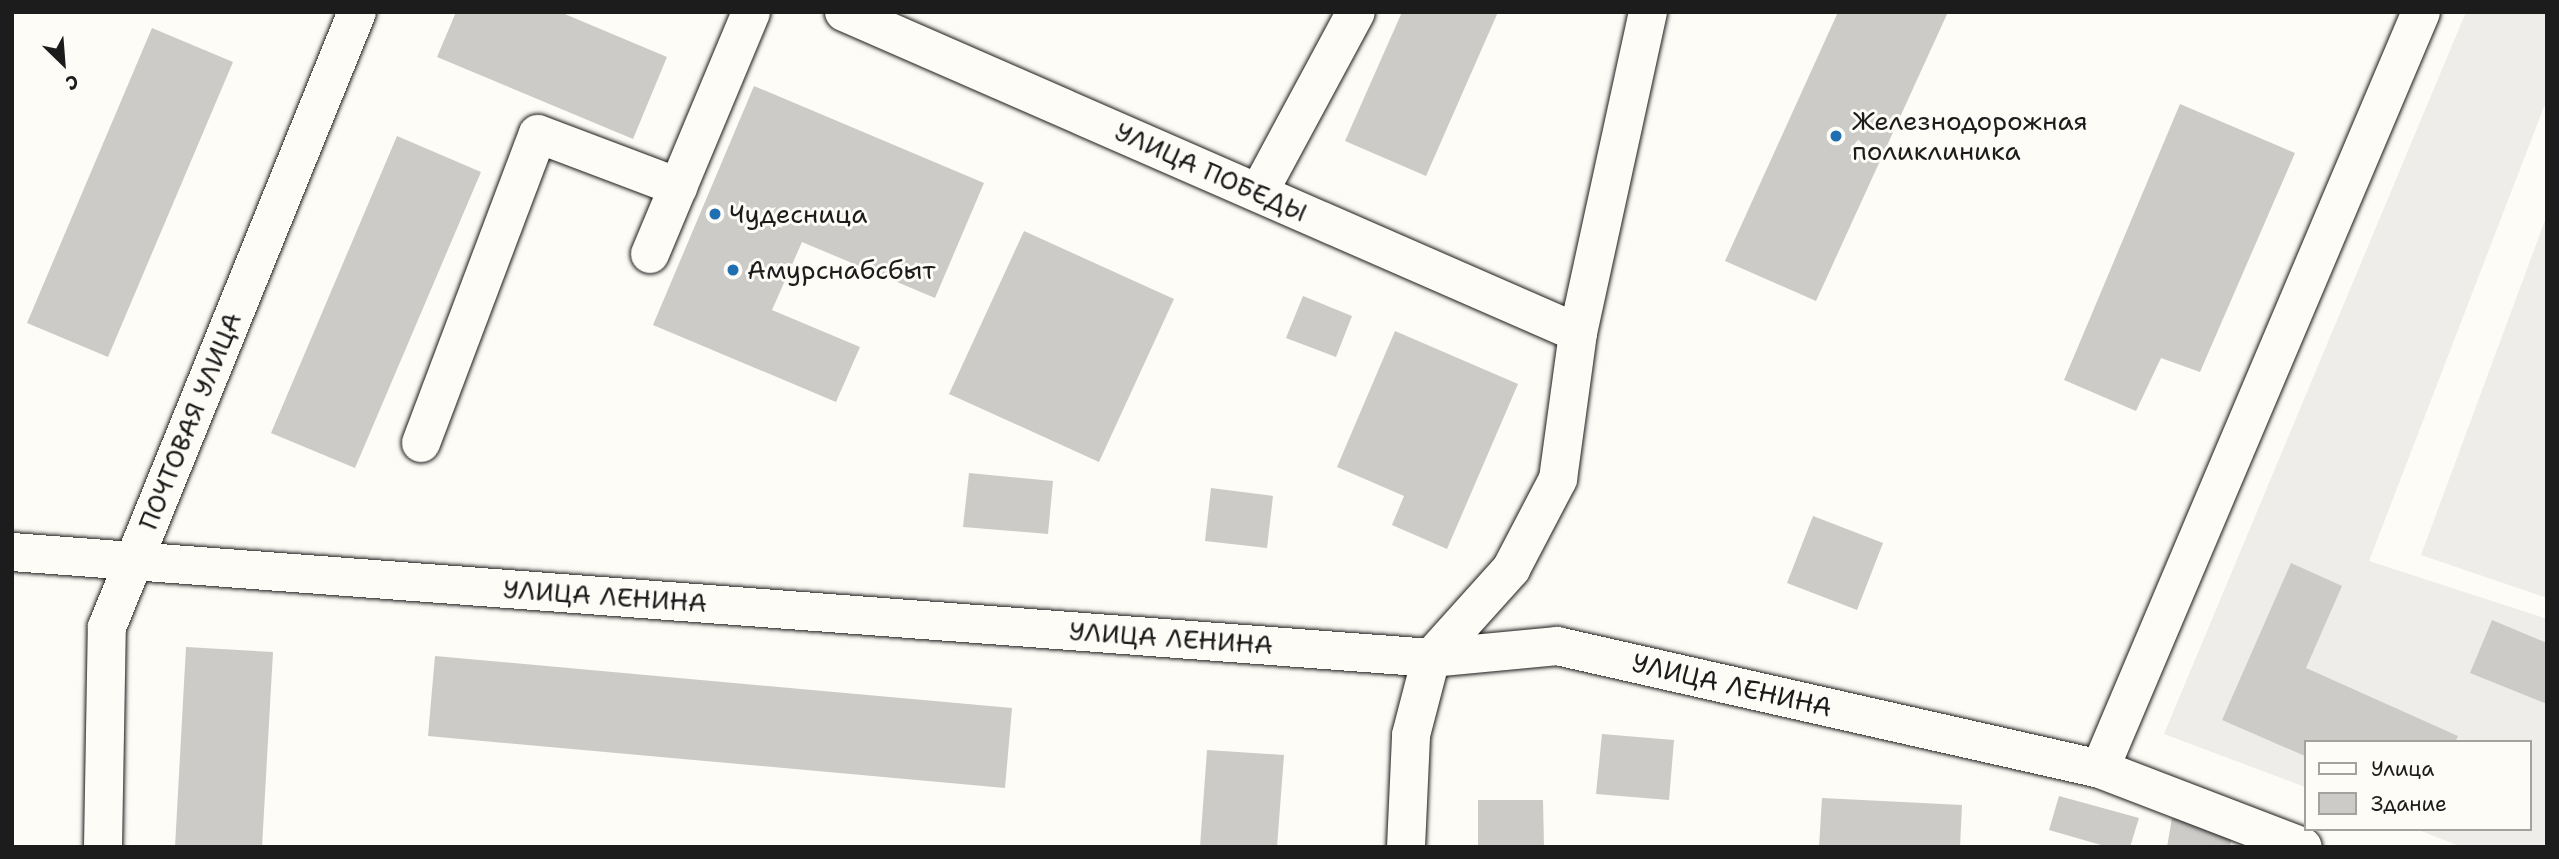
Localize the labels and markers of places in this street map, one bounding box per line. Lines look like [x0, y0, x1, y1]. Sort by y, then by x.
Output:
place label: Железнодорожная поликлиника [1852, 105, 2088, 166]
marker: Железнодорожная поликлиника [1826, 126, 1846, 146]
place label: Чудесница [729, 198, 867, 230]
marker: Чудесница [707, 206, 723, 222]
place label: Амурснабсбыт [747, 254, 935, 286]
marker: Амурснабсбыт [725, 262, 741, 278]

